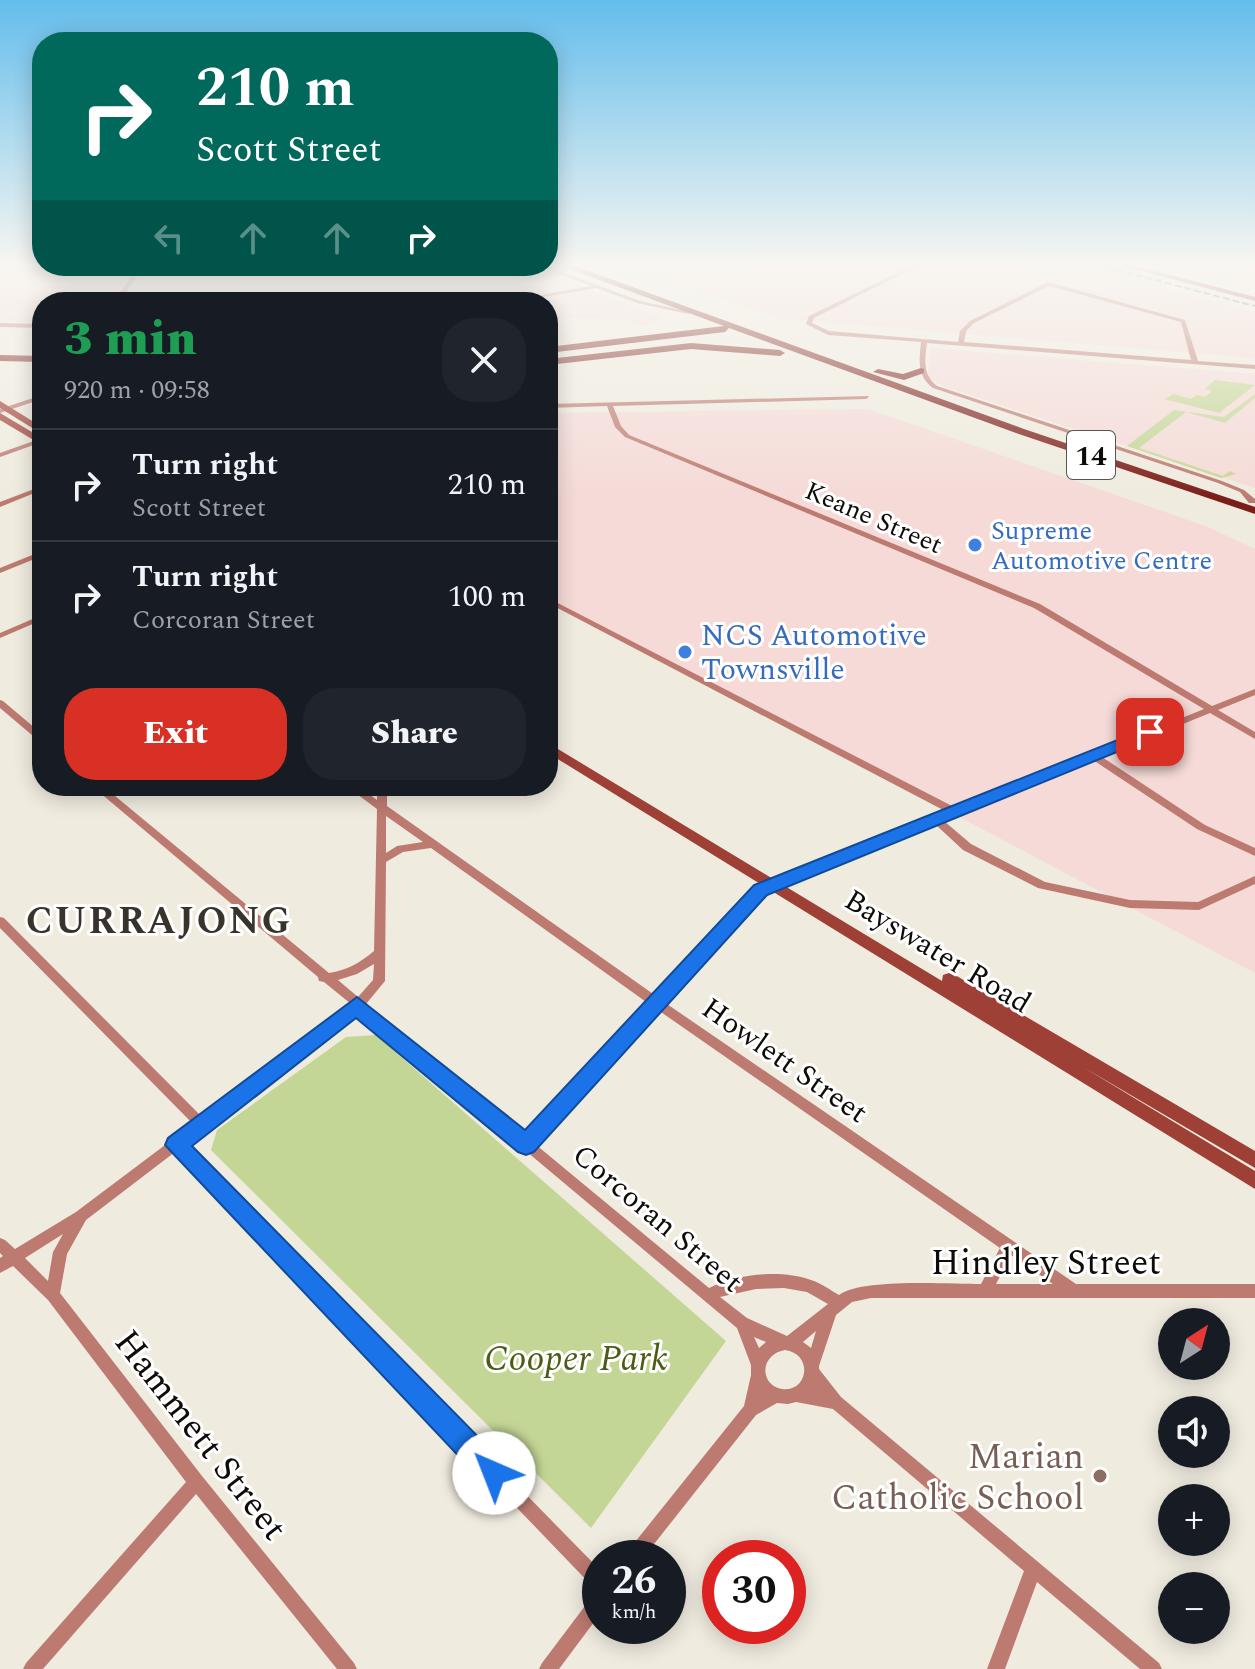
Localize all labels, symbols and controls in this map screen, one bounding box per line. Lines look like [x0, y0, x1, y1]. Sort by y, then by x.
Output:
text: 210 m [196, 46, 355, 131]
icon: right [64, 64, 168, 168]
text: Scott Street [196, 123, 381, 178]
icon: left [147, 216, 191, 260]
icon: ahead [231, 216, 275, 260]
icon: ahead [315, 216, 359, 260]
icon: right [399, 216, 443, 260]
text: 3 min [64, 303, 197, 376]
button: close [442, 318, 526, 402]
text: 920 m · 09:58 [64, 370, 210, 410]
road number: 14 [1067, 431, 1115, 479]
text: Turn right [132, 442, 278, 488]
text: 210 m [448, 462, 526, 508]
icon: right [64, 463, 108, 507]
street label: Keane Street [799, 471, 949, 565]
text: Scott Street [132, 488, 266, 528]
place label: Supreme Automotive Centre [991, 511, 1212, 581]
marker: Supreme Automotive Centre [966, 536, 984, 554]
text: Turn right [132, 554, 278, 600]
text: 100 m [448, 574, 526, 620]
icon: right [64, 575, 108, 619]
text: Corcoran Street [132, 600, 315, 640]
place label: NCS Automotive Townsville [701, 613, 927, 693]
marker: NCS Automotive Townsville [676, 643, 694, 661]
button: Exit [64, 688, 287, 780]
button: Share [303, 688, 526, 780]
pin [1116, 698, 1184, 766]
icon: arrive [1128, 710, 1172, 754]
street label: Bayswater Road [835, 878, 1040, 1026]
district label: CURRAJONG [26, 893, 292, 951]
street label: Howlett Street [692, 986, 877, 1135]
street label: Corcoran Street [562, 1133, 753, 1304]
street label: Hindley Street [931, 1236, 1161, 1291]
north arrow [1158, 1308, 1230, 1380]
map controls [1158, 1308, 1230, 1644]
street label: Hammett Street [100, 1318, 300, 1553]
park label: Cooper Park [484, 1332, 668, 1387]
button: sound [1158, 1396, 1230, 1468]
place label: Marian Catholic School [831, 1430, 1084, 1526]
position arrow [452, 1431, 536, 1515]
marker: Marian Catholic School [1091, 1467, 1109, 1485]
button: + [1158, 1484, 1230, 1556]
speed limit sign: 30 [702, 1540, 806, 1644]
text: 26 [612, 1551, 656, 1612]
button: − [1158, 1572, 1230, 1644]
text: km/h [612, 1597, 657, 1627]

